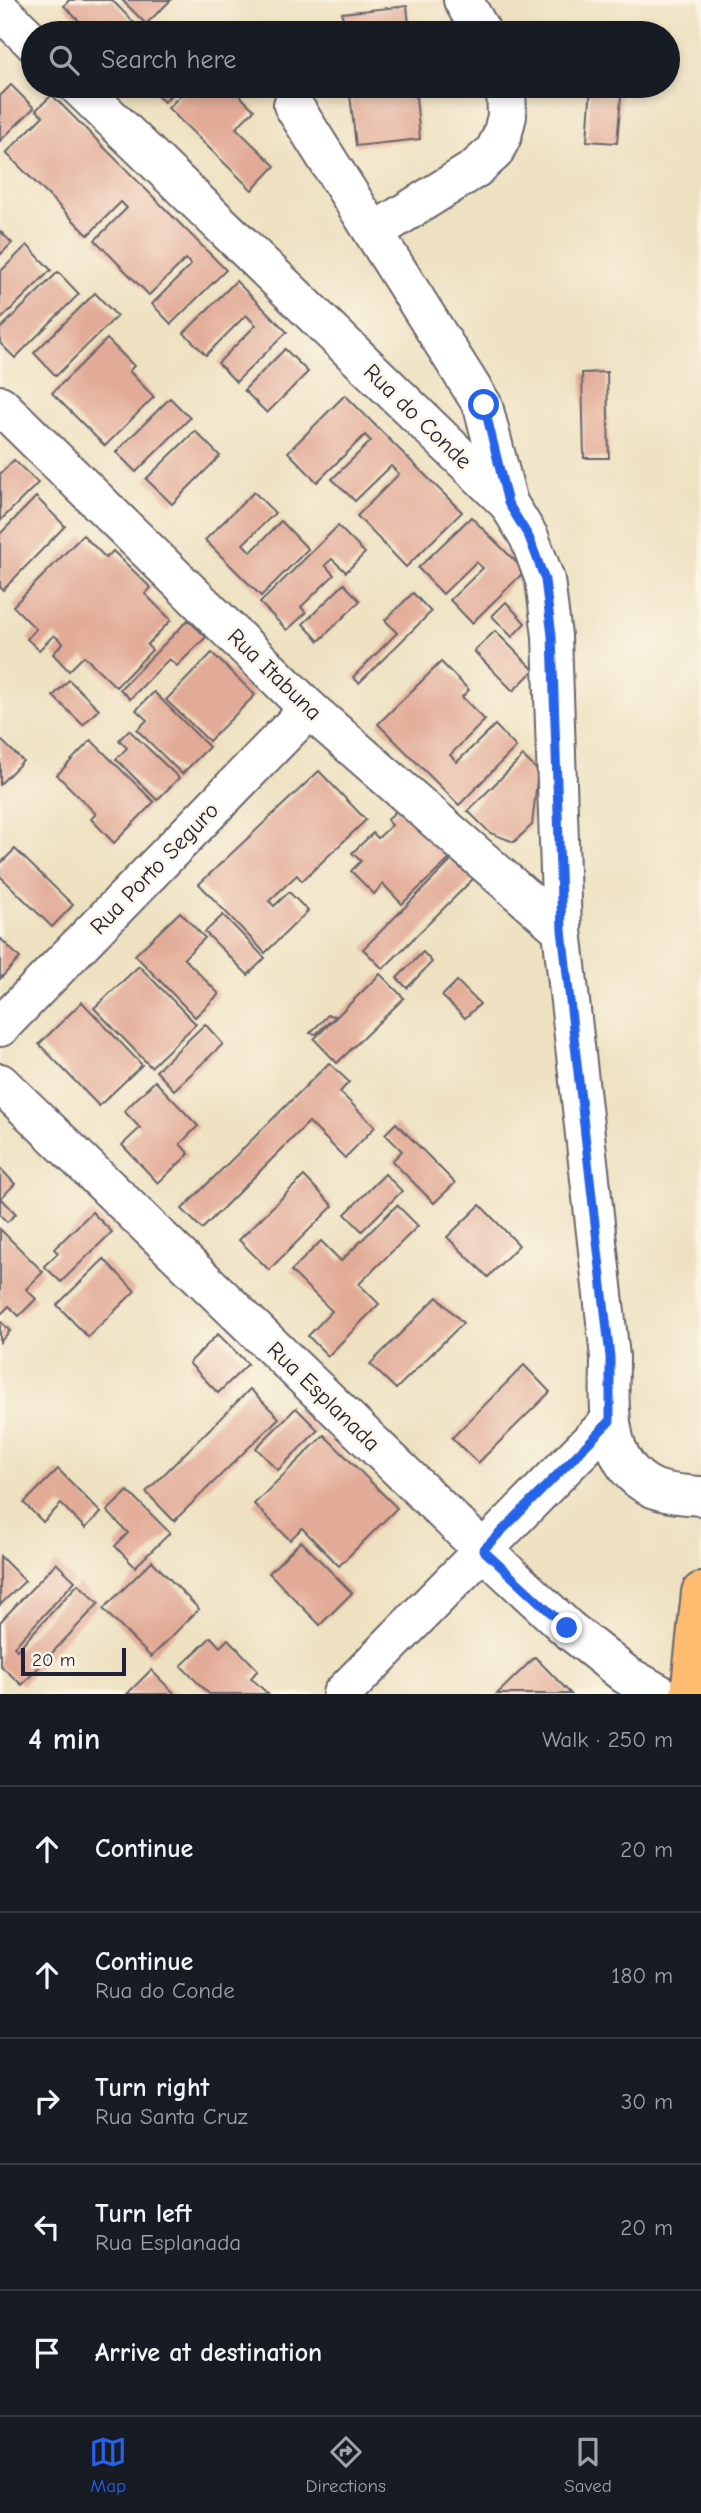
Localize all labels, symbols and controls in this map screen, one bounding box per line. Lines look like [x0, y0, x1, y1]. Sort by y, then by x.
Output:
search box [21, 21, 680, 98]
icon: search [45, 41, 83, 79]
text: Search here [101, 45, 236, 75]
street label: Rua do Conde [358, 358, 477, 475]
route start [468, 389, 499, 420]
street label: Rua Itabuna [222, 623, 327, 726]
street label: Rua Porto Seguro [85, 797, 224, 940]
street label: Rua Esplanada [262, 1336, 386, 1457]
route end [551, 1612, 582, 1643]
scale bar [21, 1645, 126, 1677]
text: 20 m [32, 1649, 76, 1671]
text: 4 min [28, 1722, 100, 1757]
text: Walk · 250 m [542, 1726, 673, 1753]
icon: ahead [28, 1830, 66, 1868]
text: Continue [95, 1834, 193, 1864]
text: 20 m [620, 1836, 673, 1863]
text: Continue [95, 1947, 193, 1977]
icon: ahead [28, 1956, 66, 1994]
text: 180 m [611, 1962, 673, 1989]
text: Rua do Conde [95, 1977, 235, 2004]
text: Turn right [95, 2073, 209, 2103]
icon: right [28, 2082, 66, 2120]
text: 30 m [621, 2088, 673, 2115]
text: Rua Santa Cruz [95, 2103, 248, 2130]
text: Turn left [95, 2199, 192, 2229]
icon: left [28, 2208, 66, 2246]
text: 20 m [620, 2214, 673, 2241]
text: Rua Esplanada [95, 2229, 241, 2256]
icon: arrive [28, 2334, 66, 2372]
text: Arrive at destination [95, 2338, 322, 2368]
tab: Map [89, 2433, 127, 2497]
tab: Directions [306, 2433, 386, 2497]
tab: Saved [564, 2433, 612, 2497]

